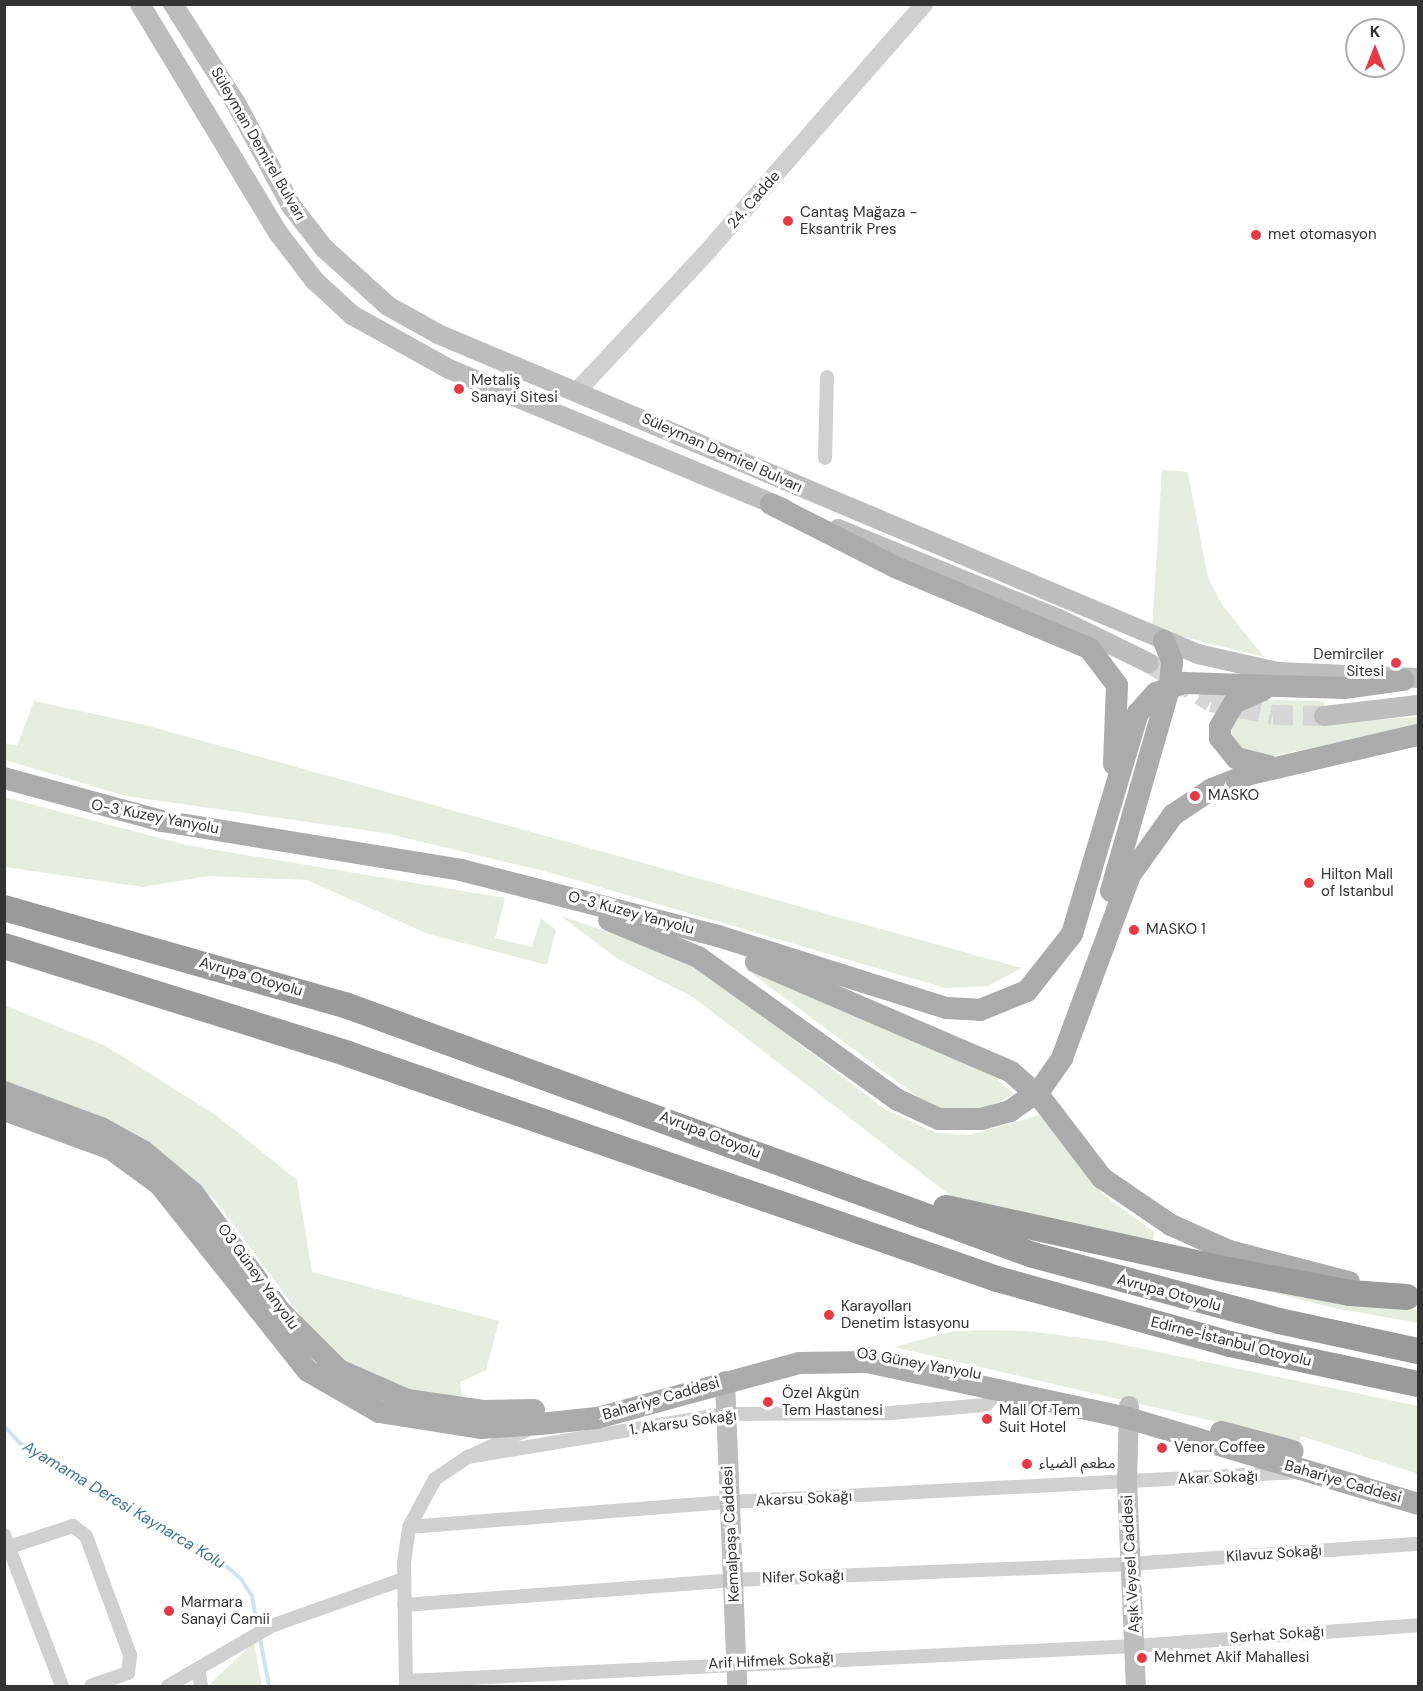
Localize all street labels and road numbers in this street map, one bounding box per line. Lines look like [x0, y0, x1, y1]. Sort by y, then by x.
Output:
street label: Süleyman Demirel Bulvarı [207, 64, 309, 224]
street label: 24. Cadde [724, 167, 784, 233]
street label: Süleyman Demirel Bulvarı [639, 409, 805, 497]
street label: O-3 Kuzey Yanyolu [90, 796, 220, 838]
street label: O-3 Kuzey Yanyolu [566, 888, 696, 938]
street label: Avrupa Otoyolu [197, 954, 305, 1000]
street label: Avrupa Otoyolu [657, 1107, 763, 1163]
street label: O3 Güney Yanyolu [214, 1221, 302, 1333]
street label: Avrupa Otoyolu [1115, 1270, 1223, 1316]
street label: Edirne-İstanbul Otoyolu [1149, 1313, 1313, 1371]
street label: O3 Güney Yanyolu [855, 1344, 983, 1384]
street label: Bahariye Caddesi [601, 1374, 721, 1424]
street label: 1. Akarsu Sokağı [628, 1407, 738, 1439]
street label: Bahariye Caddesi [1283, 1457, 1403, 1507]
street label: Kemalpaşa Caddesi [718, 1465, 744, 1603]
street label: Akar Sokağı [1178, 1468, 1258, 1488]
street label: Akarsu Sokağı [755, 1487, 853, 1511]
street label: Aşık Veysel Caddesi [1118, 1494, 1144, 1634]
street label: Kilavuz Sokağı [1226, 1542, 1322, 1566]
street label: Nifer Sokağı [762, 1567, 844, 1587]
street label: Serhat Sokağı [1229, 1623, 1325, 1647]
street label: Arif Hifmek Sokağı [708, 1649, 834, 1673]

